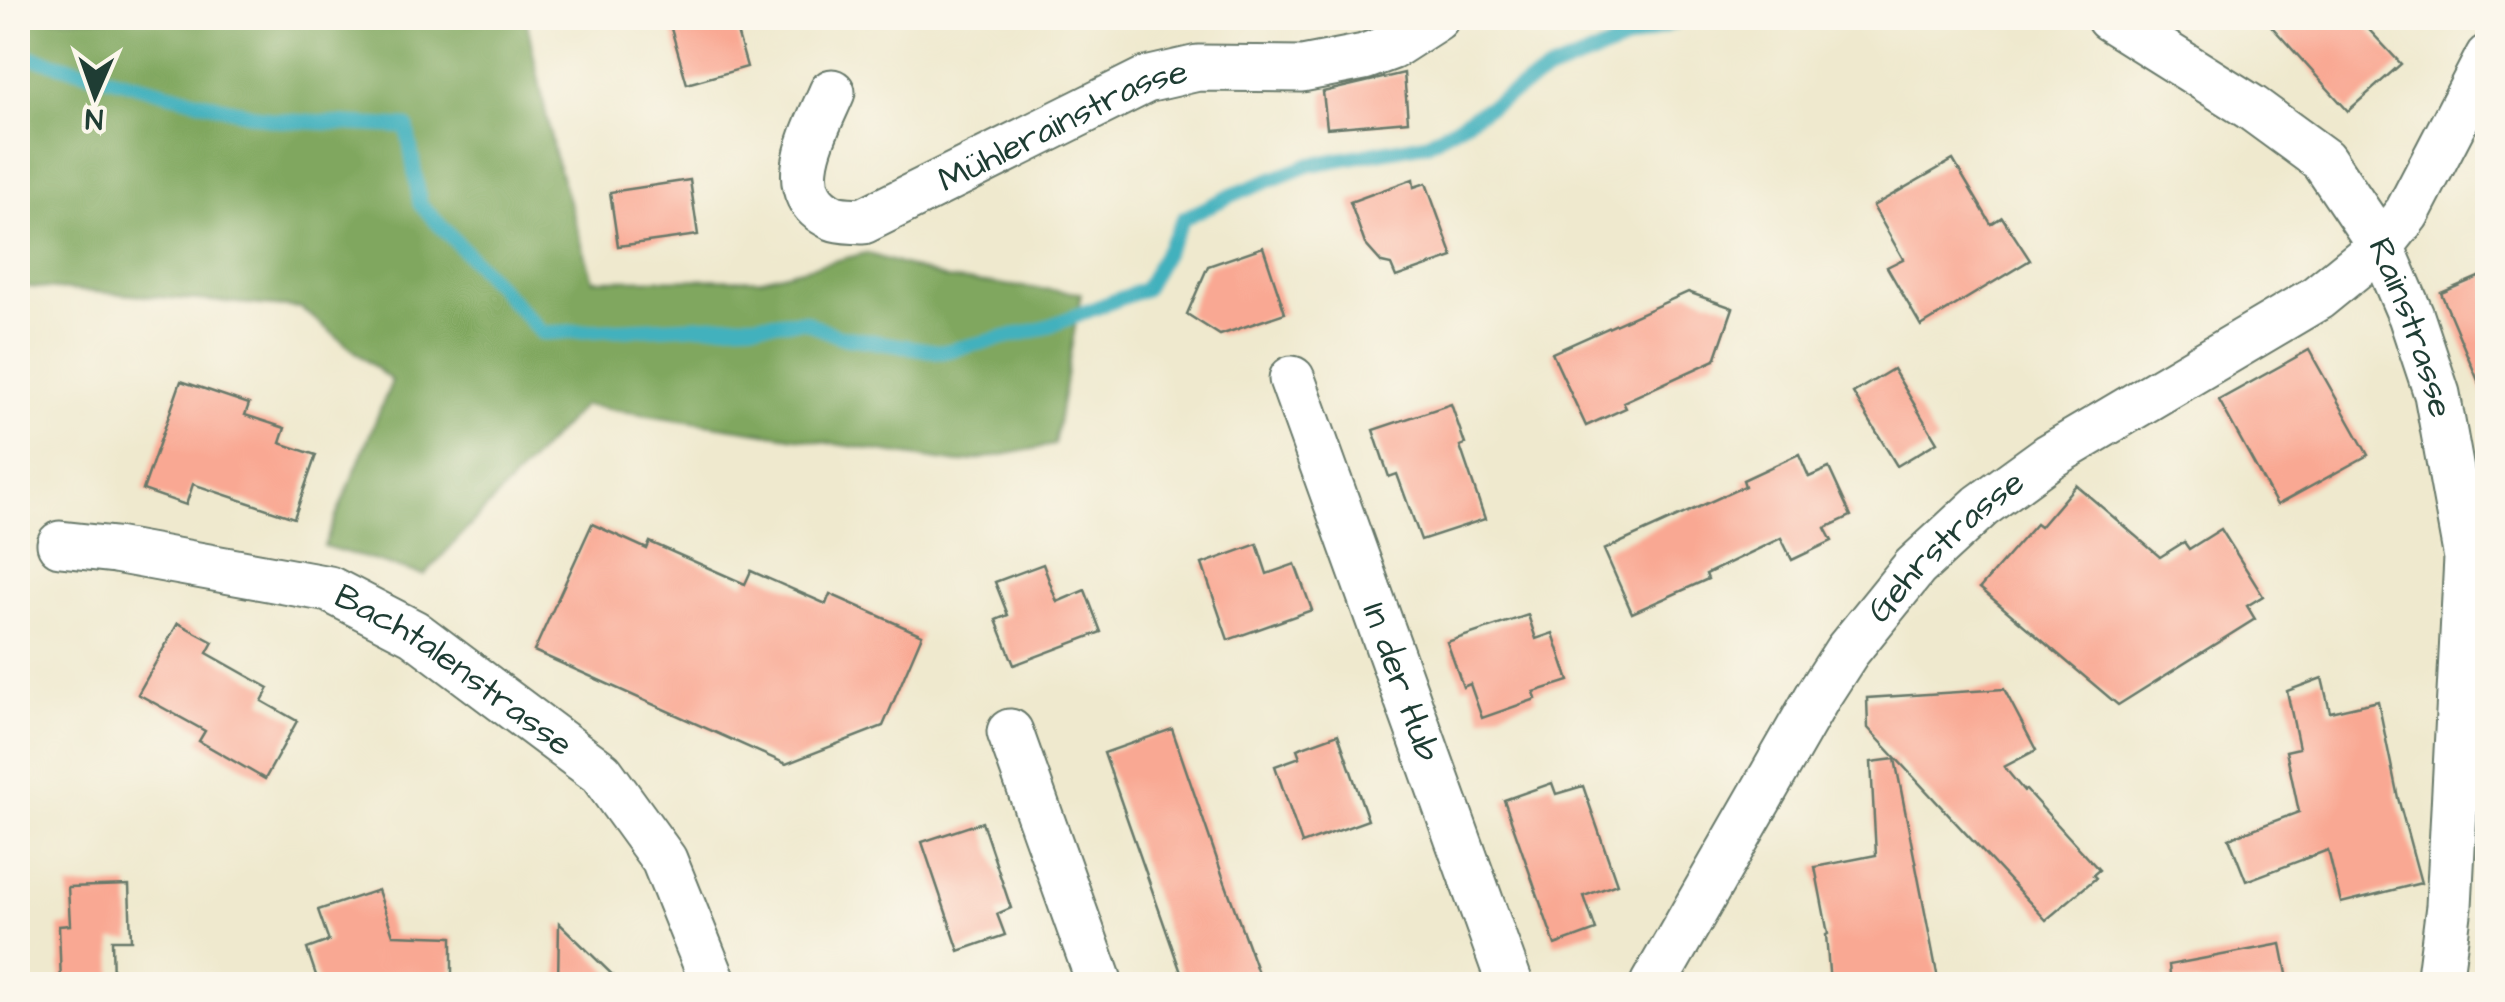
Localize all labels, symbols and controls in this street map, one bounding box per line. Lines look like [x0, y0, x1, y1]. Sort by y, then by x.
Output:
north arrow [45, 45, 145, 145]
street label: Mühlerainstrasse [930, 47, 1192, 204]
text: N [84, 99, 104, 138]
street label: Rainstrasse [2356, 230, 2465, 421]
street label: Gehrstrasse [1855, 458, 2034, 633]
street label: Bachtalenstrasse [326, 572, 583, 768]
street label: In der Hub [1350, 596, 1452, 768]

